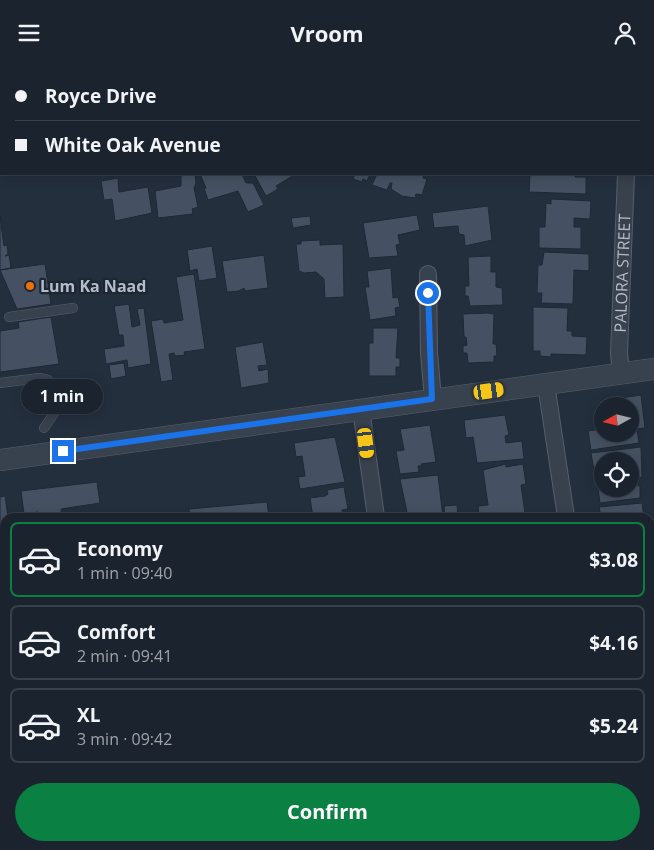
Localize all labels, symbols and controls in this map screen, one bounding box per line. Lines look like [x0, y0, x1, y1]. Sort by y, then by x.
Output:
text: Vroom [290, 18, 364, 48]
icon: menu [15, 19, 43, 47]
icon: person [611, 19, 639, 47]
text: Royce Drive [45, 83, 157, 109]
text: White Oak Avenue [45, 132, 221, 158]
street label: PALORA STREET [609, 213, 635, 333]
place label: Lum Ka Naad [40, 275, 146, 297]
marker: Lum Ka Naad [24, 280, 36, 292]
route start [417, 282, 439, 304]
callout: 1 min [22, 379, 104, 413]
car [473, 381, 504, 401]
text: 1 min [40, 385, 84, 407]
north arrow [594, 397, 639, 443]
map controls [594, 397, 639, 497]
car [356, 427, 375, 459]
route end [52, 440, 74, 462]
button: locate [594, 452, 639, 497]
text: Economy [77, 536, 163, 562]
icon: car [17, 537, 62, 582]
text: $3.08 [589, 547, 638, 573]
text: 1 min · 09:40 [77, 562, 172, 584]
text: Comfort [77, 619, 156, 645]
icon: car [17, 620, 62, 665]
text: $4.16 [589, 630, 638, 656]
text: 2 min · 09:41 [77, 645, 172, 667]
text: XL [77, 702, 100, 728]
icon: car [17, 703, 62, 748]
text: $5.24 [589, 713, 638, 739]
text: 3 min · 09:42 [77, 728, 172, 750]
button: Confirm [15, 783, 640, 841]

